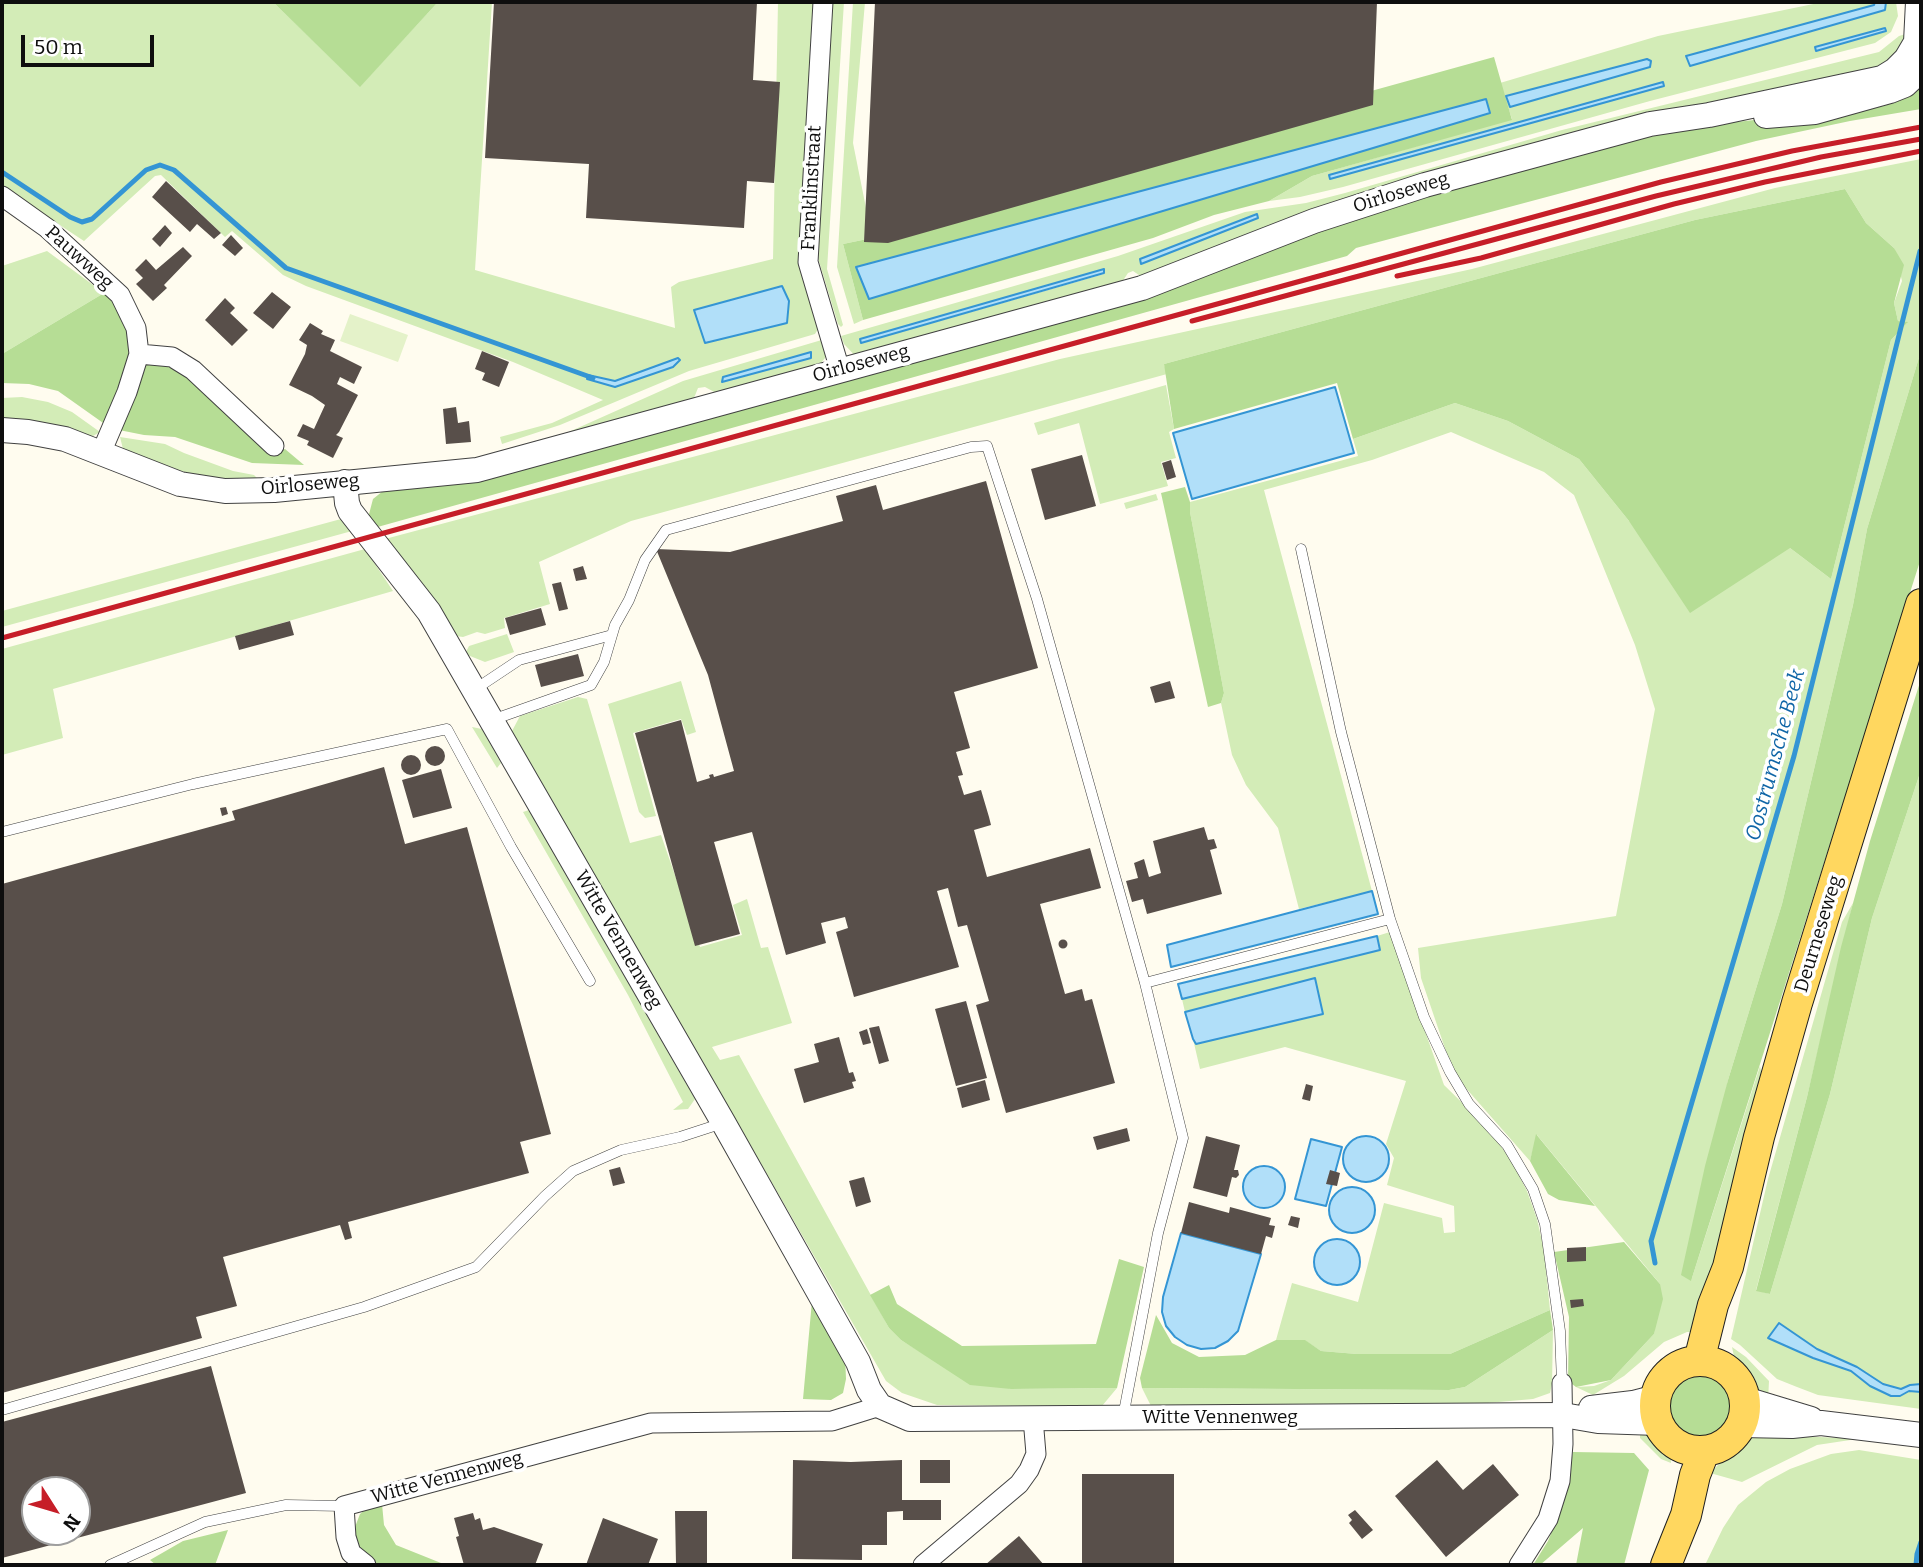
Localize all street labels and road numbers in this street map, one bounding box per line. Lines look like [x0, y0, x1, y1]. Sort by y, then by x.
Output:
street label: Franklinstraat [797, 125, 827, 251]
street label: Oirloseweg [1350, 168, 1452, 218]
street label: Pauwweg [40, 221, 118, 295]
street label: Oirloseweg [810, 340, 912, 388]
street label: Oirloseweg [260, 469, 360, 501]
street label: Witte Vennenweg [569, 867, 667, 1013]
street label: Deurneseweg [1790, 873, 1848, 995]
street label: Witte Vennenweg [1142, 1407, 1298, 1429]
street label: Witte Vennenweg [369, 1447, 525, 1509]

